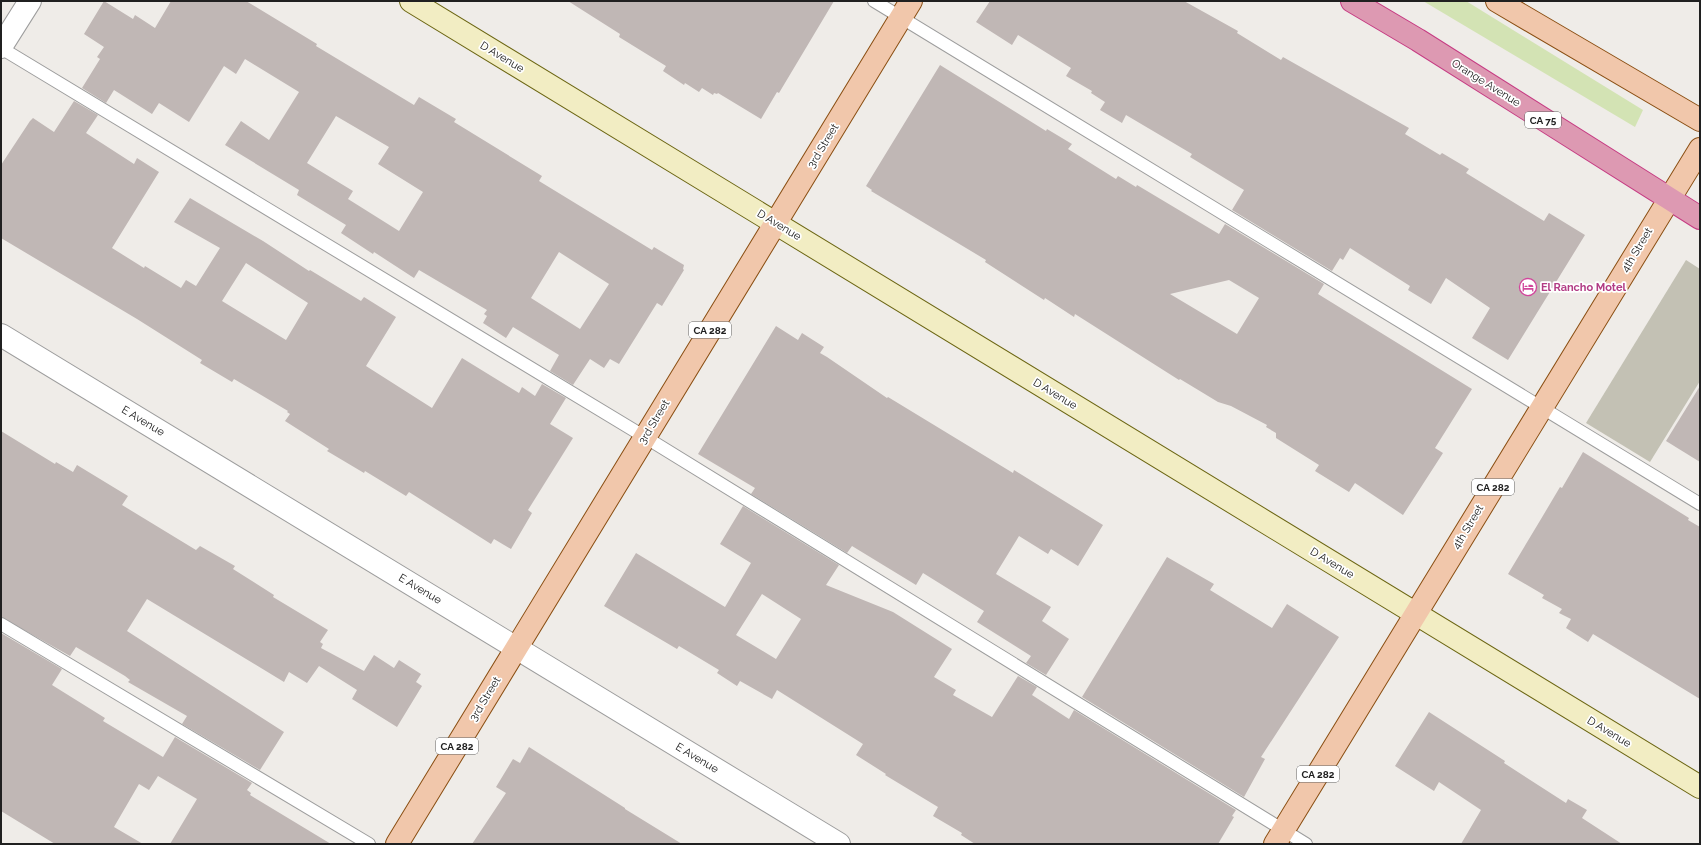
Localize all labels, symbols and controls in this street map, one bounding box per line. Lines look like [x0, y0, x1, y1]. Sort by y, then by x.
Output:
street label: D Avenue [478, 39, 527, 75]
street label: Orange Avenue [1449, 57, 1523, 110]
road number: CA 75 [1525, 112, 1561, 128]
street label: 3rd Street [805, 121, 842, 171]
street label: D Avenue [755, 207, 804, 243]
street label: 4th Street [1619, 225, 1655, 275]
hotel icon: El Rancho Motel [1518, 277, 1538, 297]
place label: El Rancho Motel [1541, 281, 1627, 294]
road number: CA 282 [689, 322, 731, 338]
street label: D Avenue [1031, 376, 1080, 412]
street label: 3rd Street [636, 397, 673, 447]
street label: E Avenue [119, 403, 167, 439]
road number: CA 282 [1472, 479, 1514, 495]
street label: 4th Street [1450, 502, 1486, 552]
street label: D Avenue [1308, 545, 1357, 581]
street label: E Avenue [396, 571, 444, 607]
street label: 3rd Street [467, 674, 504, 724]
street label: D Avenue [1585, 714, 1634, 750]
road number: CA 282 [436, 738, 478, 754]
street label: E Avenue [673, 740, 721, 776]
road number: CA 282 [1297, 766, 1339, 782]

